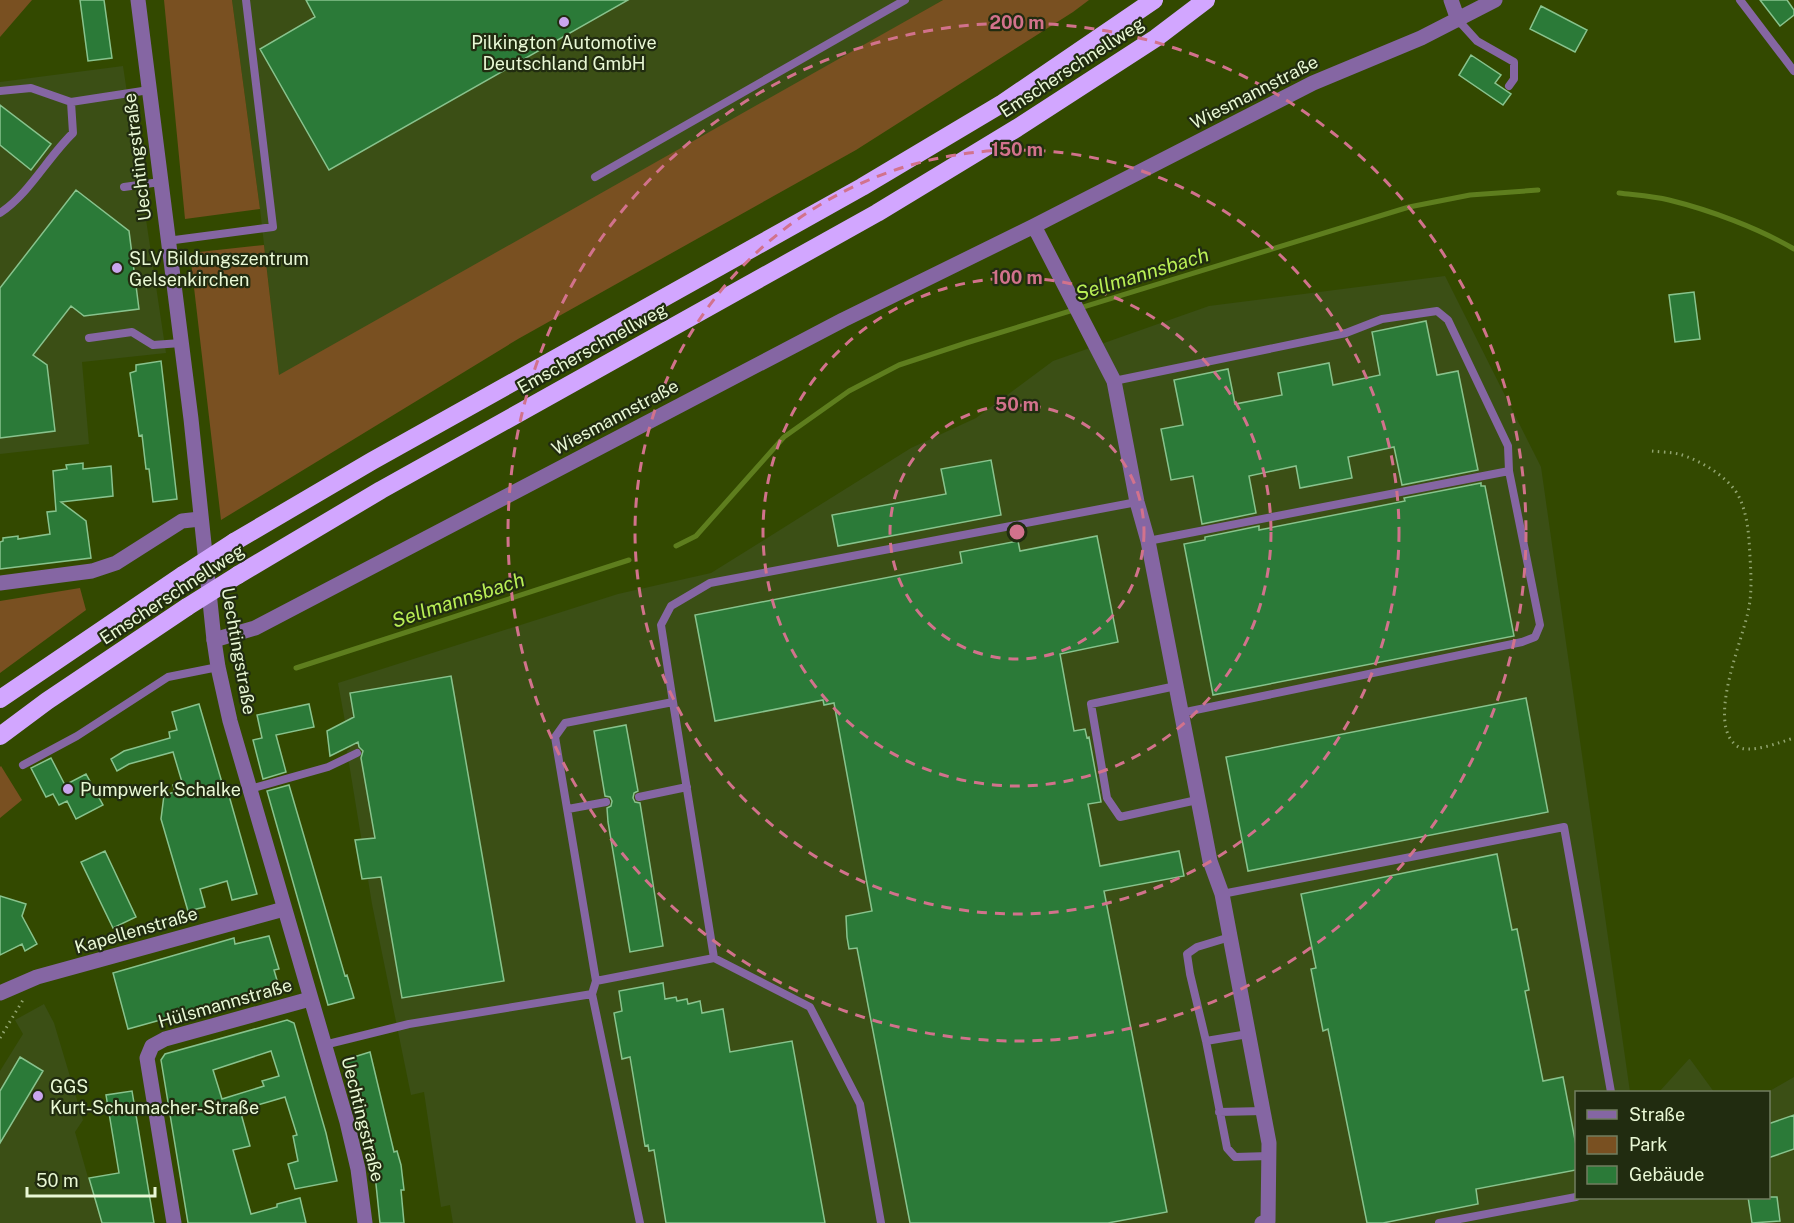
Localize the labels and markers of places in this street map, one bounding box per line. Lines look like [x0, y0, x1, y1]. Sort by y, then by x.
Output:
marker: Pilkington Automotive Deutschland GmbH [557, 15, 571, 29]
place label: Pilkington Automotive Deutschland GmbH [471, 32, 657, 74]
place label: SLV Bildungszentrum Gelsenkirchen [129, 248, 309, 290]
marker: SLV Bildungszentrum Gelsenkirchen [110, 261, 124, 275]
centre of rings [1007, 522, 1027, 542]
place label: Pumpwerk Schalke [80, 779, 241, 800]
marker: Pumpwerk Schalke [61, 782, 75, 796]
place label: GGS Kurt-Schumacher-Straße [50, 1076, 259, 1118]
marker: GGS Kurt-Schumacher-Straße [31, 1089, 45, 1103]

